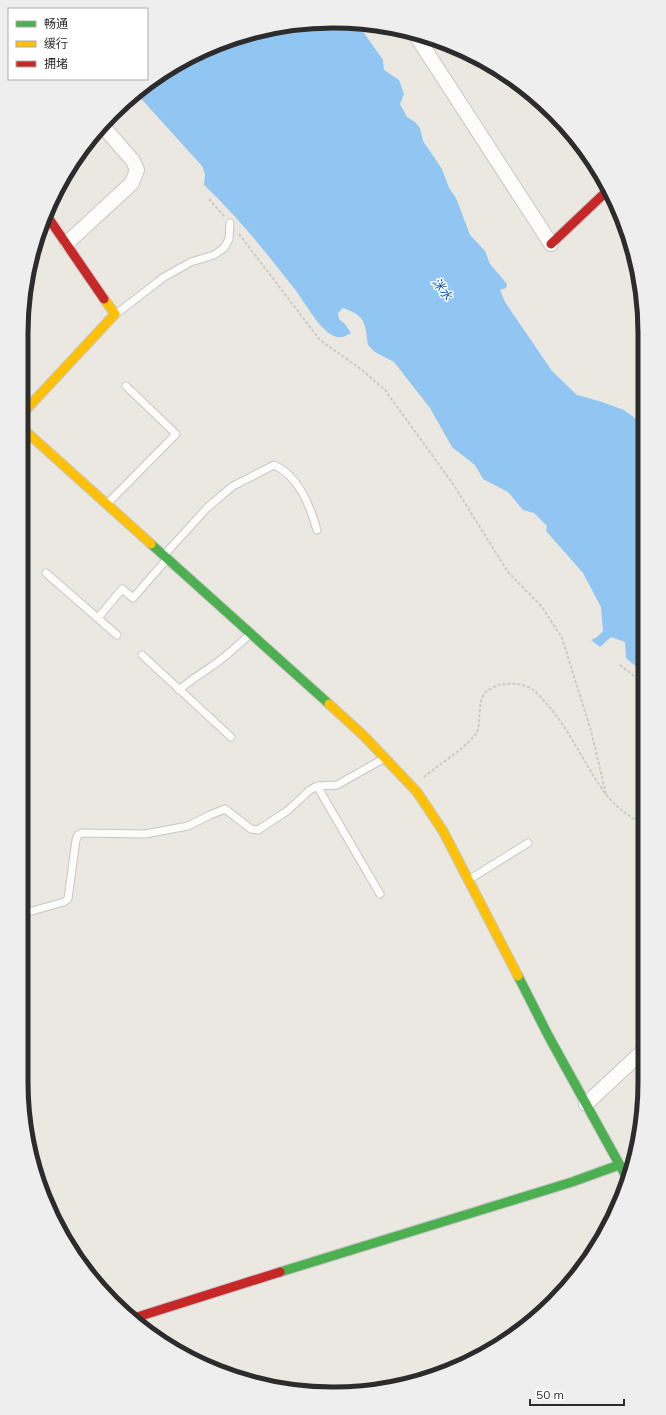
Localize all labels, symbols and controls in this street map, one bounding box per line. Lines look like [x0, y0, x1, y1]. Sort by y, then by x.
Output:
legend [8, 8, 148, 80]
text: 畅通 [44, 16, 68, 31]
text: 缓行 [44, 36, 68, 51]
text: 拥堵 [44, 56, 68, 71]
water label: 洣水 [429, 275, 456, 304]
scale bar [530, 1381, 624, 1407]
text: 50 m [536, 1387, 564, 1402]

